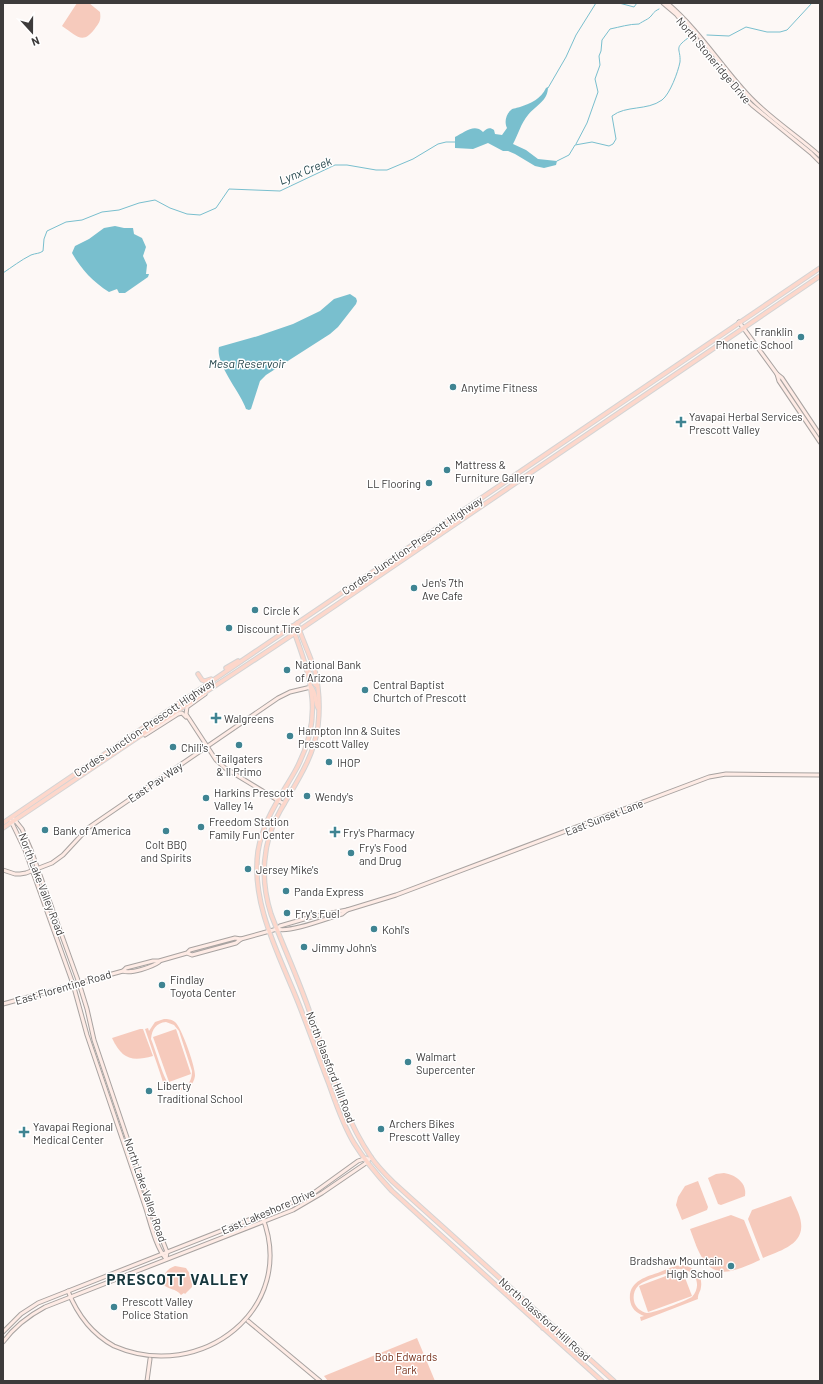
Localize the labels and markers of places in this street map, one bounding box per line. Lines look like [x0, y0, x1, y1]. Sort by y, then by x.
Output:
place label: Franklin Phonetic School [716, 325, 793, 351]
marker: Franklin Phonetic School [796, 332, 806, 342]
place label: Anytime Fitness [461, 381, 538, 394]
marker: Anytime Fitness [448, 382, 458, 392]
place label: Yavapai Herbal Services Prescott Valley [689, 410, 803, 436]
marker: Yavapai Herbal Services Prescott Valley [676, 417, 686, 427]
place label: Mattress & Furniture Gallery [455, 458, 534, 484]
marker: Mattress & Furniture Gallery [442, 465, 452, 475]
place label: LL Flooring [367, 477, 421, 490]
marker: LL Flooring [424, 478, 434, 488]
place label: Jen's 7th Ave Cafe [422, 576, 464, 602]
marker: Jen's 7th Ave Cafe [409, 583, 419, 593]
place label: Circle K [263, 604, 300, 617]
marker: Circle K [250, 605, 260, 615]
place label: Discount Tire [237, 622, 300, 635]
marker: Discount Tire [224, 623, 234, 633]
place label: National Bank of Arizona [295, 658, 361, 684]
marker: National Bank of Arizona [282, 665, 292, 675]
place label: Central Baptist Churtch of Prescott [373, 678, 467, 704]
marker: Central Baptist Churtch of Prescott [360, 685, 370, 695]
place label: Walgreens [224, 712, 274, 725]
marker: Walgreens [211, 713, 221, 723]
place label: Hampton Inn & Suites Prescott Valley [298, 724, 400, 750]
marker: Hampton Inn & Suites Prescott Valley [285, 731, 295, 741]
marker: Tailgaters & Il Primo [234, 740, 244, 750]
place label: Chili's [181, 741, 208, 754]
marker: Chili's [168, 742, 178, 752]
place label: Tailgaters & Il Primo [215, 752, 263, 778]
place label: IHOP [337, 756, 361, 769]
marker: IHOP [324, 757, 334, 767]
place label: Harkins Prescott Valley 14 [214, 786, 294, 812]
place label: Wendy's [315, 790, 353, 803]
marker: Wendy's [302, 791, 312, 801]
marker: Harkins Prescott Valley 14 [201, 793, 211, 803]
place label: Freedom Station Family Fun Center [209, 815, 295, 841]
marker: Freedom Station Family Fun Center [196, 822, 206, 832]
place label: Bank of America [53, 824, 131, 837]
marker: Bank of America [40, 825, 50, 835]
marker: Colt BBQ and Spirits [161, 826, 171, 836]
place label: Fry's Pharmacy [343, 826, 415, 839]
marker: Fry's Pharmacy [330, 827, 340, 837]
place label: Colt BBQ and Spirits [140, 838, 192, 864]
place label: Fry's Food and Drug [359, 841, 407, 867]
marker: Fry's Food and Drug [346, 848, 356, 858]
place label: Jersey Mike's [256, 863, 319, 876]
marker: Jersey Mike's [243, 864, 253, 874]
place label: Panda Express [294, 885, 364, 898]
marker: Panda Express [281, 886, 291, 896]
place label: Fry's Fuel [295, 907, 340, 920]
marker: Fry's Fuel [282, 908, 292, 918]
place label: Kohl's [382, 923, 409, 936]
marker: Kohl's [369, 924, 379, 934]
place label: Jimmy John's [312, 941, 377, 954]
marker: Jimmy John's [299, 942, 309, 952]
place label: Findlay Toyota Center [170, 973, 236, 999]
marker: Findlay Toyota Center [157, 980, 167, 990]
place label: Walmart Supercenter [416, 1050, 475, 1076]
marker: Walmart Supercenter [403, 1057, 413, 1067]
place label: Liberty Traditional School [157, 1079, 243, 1105]
marker: Liberty Traditional School [144, 1086, 154, 1096]
place label: Archers Bikes Prescott Valley [389, 1117, 460, 1143]
place label: Yavapai Regional Medical Center [33, 1120, 113, 1146]
marker: Archers Bikes Prescott Valley [376, 1124, 386, 1134]
marker: Yavapai Regional Medical Center [18, 1126, 30, 1138]
place label: Bradshaw Mountain High School [630, 1254, 723, 1280]
marker: Bradshaw Mountain High School [726, 1261, 736, 1271]
place label: Prescott Valley Police Station [122, 1295, 193, 1321]
marker: Prescott Valley Police Station [109, 1302, 119, 1312]

